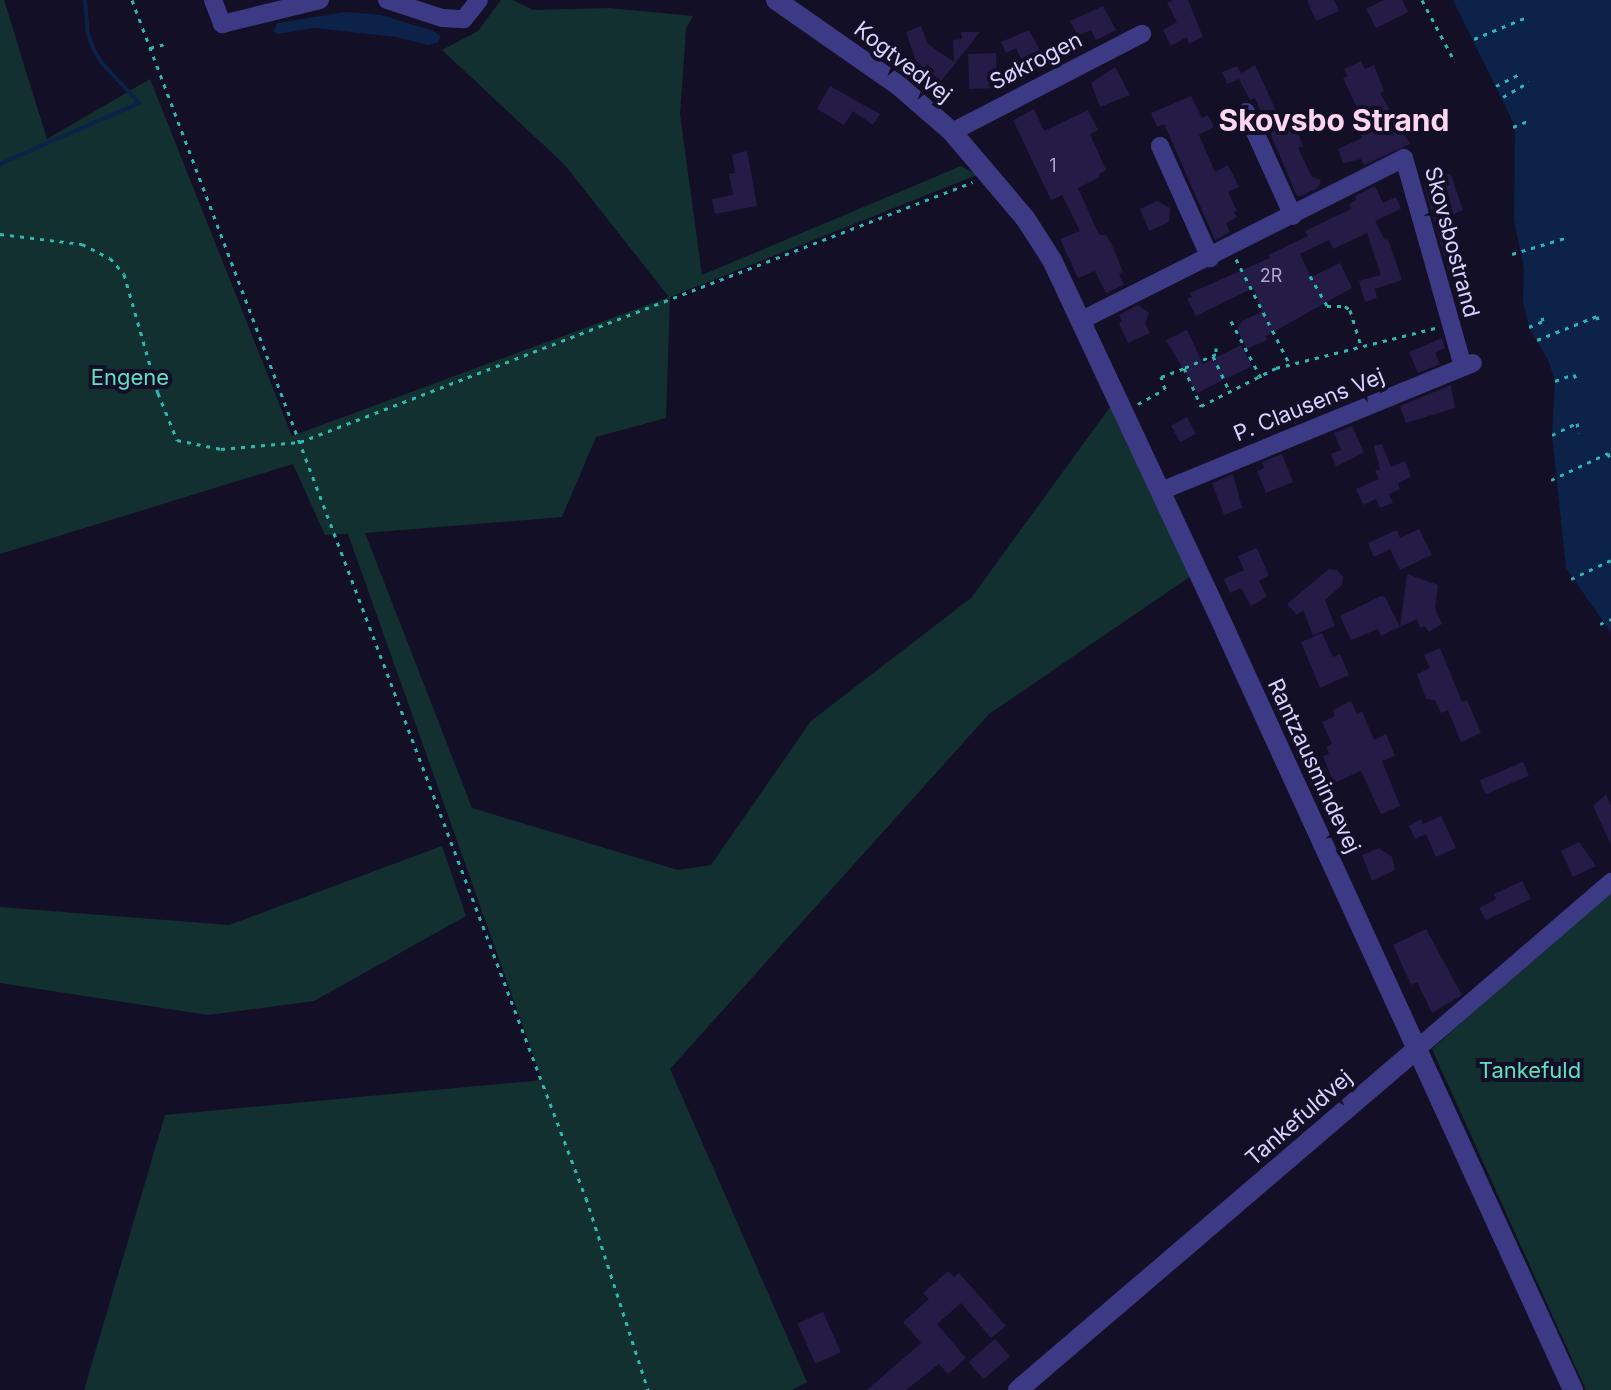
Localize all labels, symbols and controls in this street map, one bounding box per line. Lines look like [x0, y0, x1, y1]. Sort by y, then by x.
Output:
street label: Kogtvedvej [849, 16, 957, 108]
street label: Søkrogen [986, 27, 1086, 95]
district label: Skovsbo Strand [1219, 102, 1449, 138]
house number: 1 [1049, 155, 1057, 177]
street label: Skovsbostrand [1419, 164, 1485, 320]
house number: 2R [1260, 265, 1282, 287]
street label: P. Clausens Vej [1230, 363, 1388, 447]
park label: Engene [91, 365, 169, 391]
street label: Rantzausmindevej [1262, 675, 1366, 857]
park label: Tankefuld [1479, 1058, 1581, 1084]
street label: Tankefuldvej [1240, 1065, 1358, 1171]

